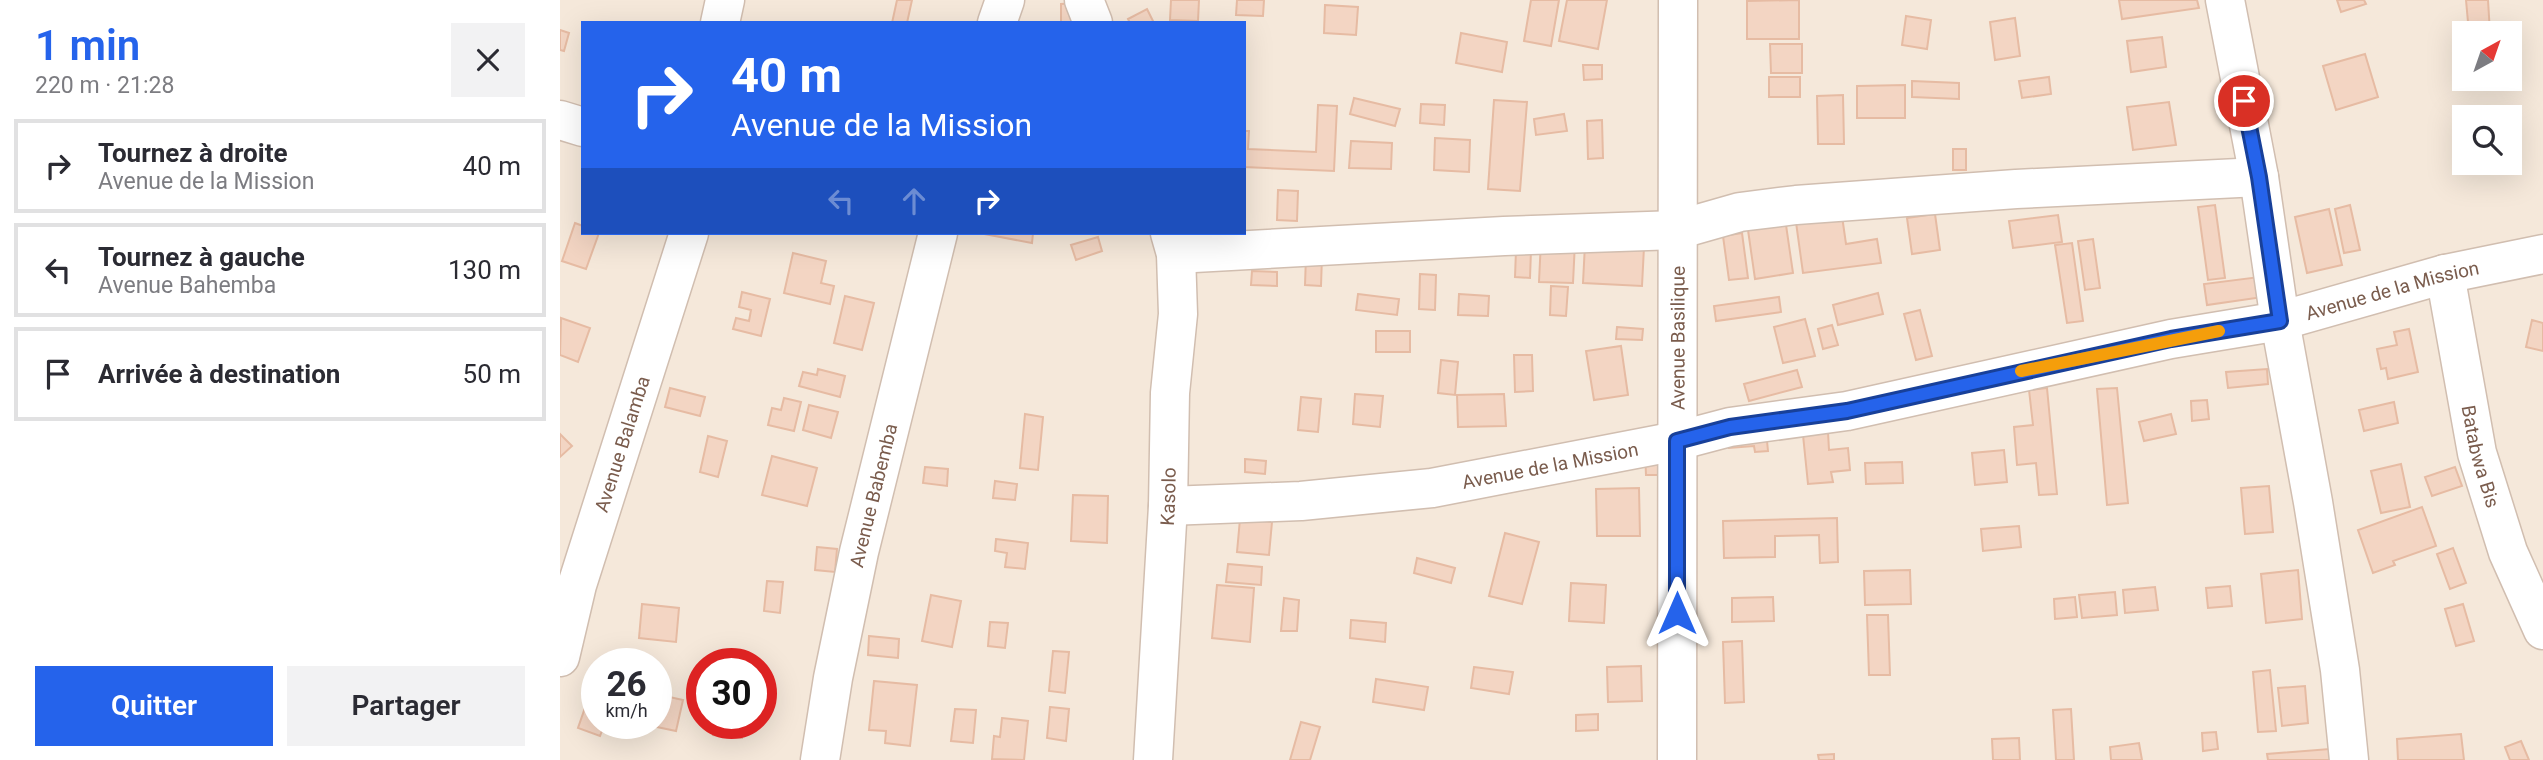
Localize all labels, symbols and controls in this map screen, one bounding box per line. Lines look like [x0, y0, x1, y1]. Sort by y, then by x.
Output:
text: 1 min [35, 21, 140, 70]
north arrow [2452, 21, 2522, 91]
map controls [2452, 21, 2522, 175]
button: close [451, 23, 525, 97]
text: 40 m [731, 47, 842, 104]
icon: right [616, 49, 707, 140]
pin [2214, 71, 2274, 131]
text: 220 m · 21:28 [35, 72, 174, 99]
icon: arrive [2225, 82, 2263, 120]
button: search [2452, 105, 2522, 175]
text: Avenue de la Mission [731, 106, 1032, 144]
text: Tournez à droite [98, 138, 288, 168]
icon: right [39, 147, 77, 185]
text: 40 m [463, 151, 521, 181]
text: Avenue de la Mission [98, 168, 314, 195]
icon: left [822, 182, 860, 220]
icon: ahead [895, 182, 933, 220]
icon: right [968, 182, 1006, 220]
text: Tournez à gauche [98, 242, 305, 272]
icon: left [39, 251, 77, 289]
text: 130 m [448, 255, 521, 285]
street label: Avenue de la Mission [2303, 256, 2481, 325]
street label: Avenue Basilique [1666, 266, 1689, 410]
text: Avenue Bahemba [98, 272, 276, 299]
icon: arrive [39, 355, 77, 393]
text: Arrivée à destination [98, 359, 340, 389]
text: 50 m [463, 359, 521, 389]
street label: Avenue Balamba [589, 373, 654, 515]
street label: Batabwa Bis [2457, 403, 2505, 511]
street label: Avenue Babemba [845, 421, 902, 569]
street label: Avenue de la Mission [1460, 437, 1640, 493]
street label: Kasolo [1155, 467, 1180, 526]
position arrow [1640, 576, 1714, 650]
speed limit sign: 30 [686, 648, 777, 739]
text: 26 [606, 664, 647, 705]
button: Quitter [35, 666, 273, 746]
button: Partager [287, 666, 525, 746]
text: km/h [605, 700, 648, 721]

